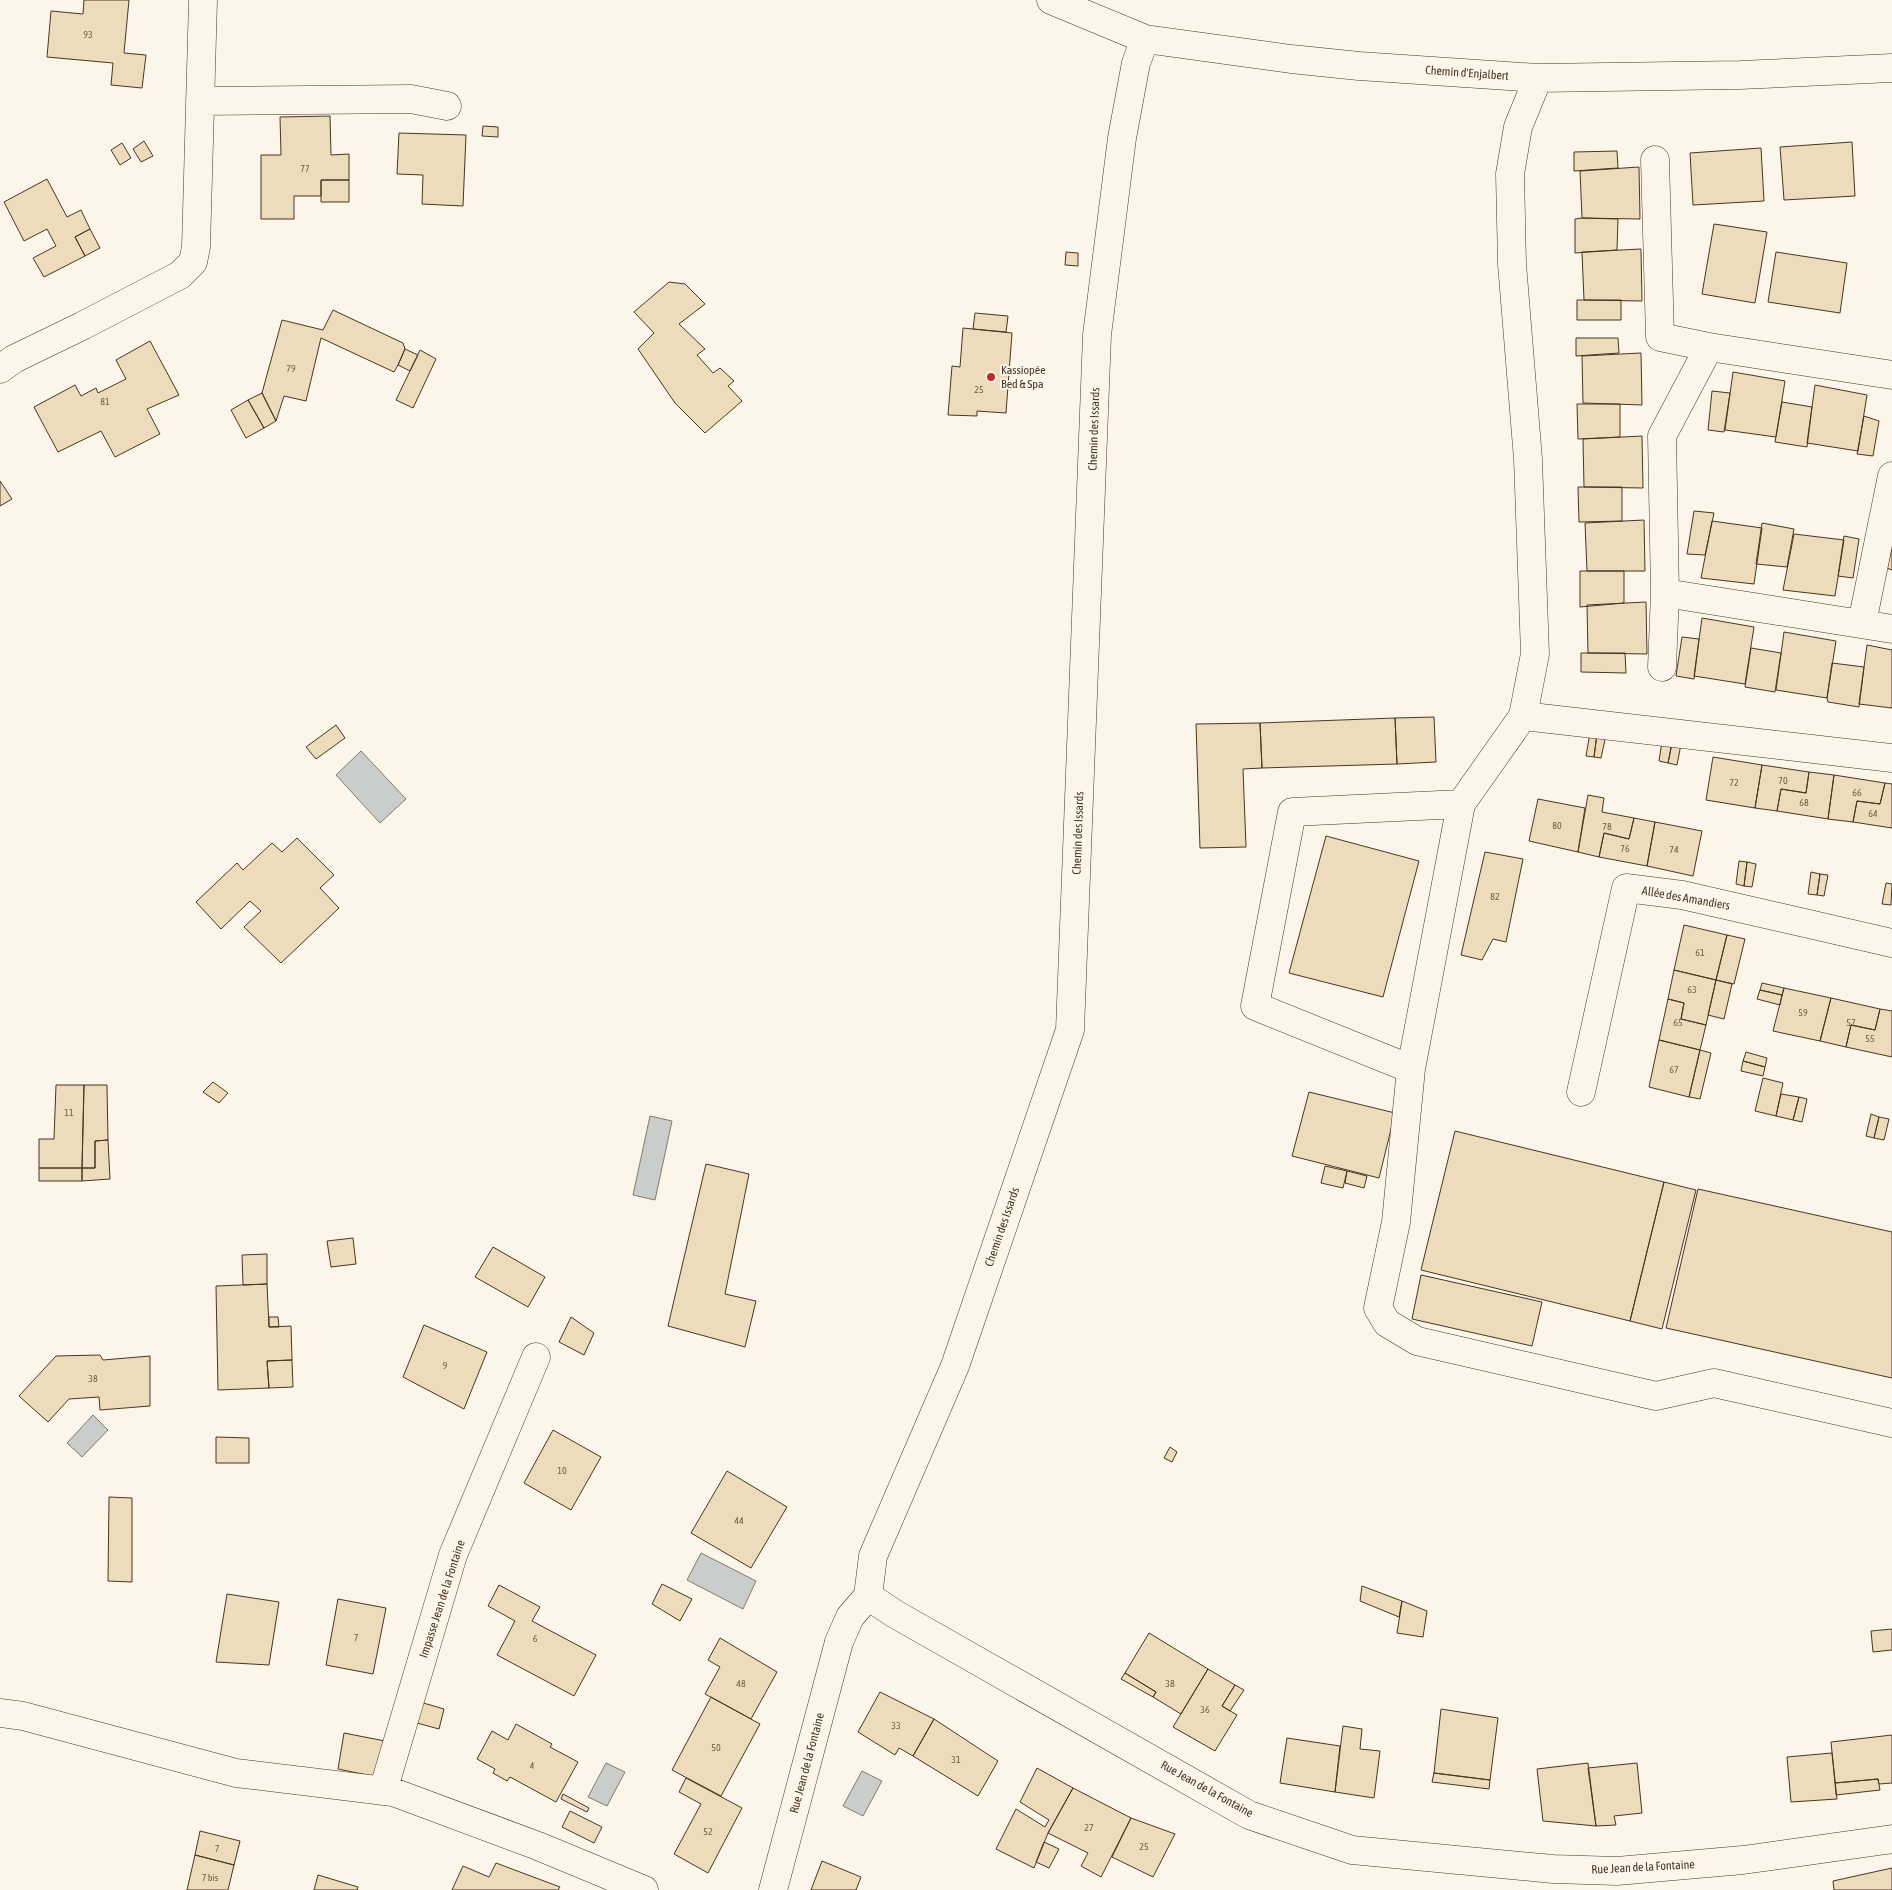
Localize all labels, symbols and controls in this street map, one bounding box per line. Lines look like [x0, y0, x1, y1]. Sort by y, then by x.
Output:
house number: 93 [83, 29, 93, 40]
street label: Chemin d'Enjalbert [1425, 63, 1510, 83]
house number: 77 [300, 163, 310, 174]
house number: 79 [286, 363, 296, 374]
place label: Kassiopée Bed & Spa [1001, 363, 1046, 391]
marker: Kassiopée Bed & Spa [985, 371, 997, 383]
house number: 25 [974, 384, 984, 395]
street label: Chemin des Issards [1086, 387, 1102, 471]
house number: 81 [100, 396, 110, 407]
house number: 70 [1778, 775, 1788, 786]
house number: 72 [1729, 777, 1739, 788]
house number: 66 [1852, 787, 1862, 798]
street label: Chemin des Issards [1070, 791, 1086, 875]
house number: 68 [1799, 797, 1809, 808]
house number: 64 [1868, 808, 1878, 819]
house number: 80 [1552, 820, 1562, 831]
house number: 78 [1602, 821, 1612, 832]
house number: 76 [1620, 843, 1630, 854]
house number: 74 [1669, 844, 1679, 855]
street label: Allée des Amandiers [1641, 883, 1731, 913]
house number: 82 [1490, 891, 1500, 902]
house number: 61 [1695, 947, 1705, 958]
house number: 63 [1687, 984, 1697, 995]
house number: 59 [1798, 1007, 1808, 1018]
house number: 65 [1673, 1017, 1683, 1028]
house number: 57 [1846, 1017, 1856, 1028]
house number: 55 [1865, 1033, 1875, 1044]
house number: 67 [1669, 1064, 1679, 1075]
house number: 11 [64, 1107, 74, 1118]
street label: Chemin des Issards [982, 1185, 1022, 1269]
house number: 9 [443, 1360, 448, 1371]
house number: 38 [88, 1373, 98, 1384]
house number: 10 [557, 1465, 567, 1476]
house number: 44 [734, 1515, 744, 1526]
street label: Impasse Jean de la Fontaine [416, 1538, 468, 1660]
house number: 7 [354, 1632, 359, 1643]
house number: 6 [533, 1633, 538, 1644]
house number: 48 [736, 1678, 746, 1689]
house number: 38 [1165, 1678, 1175, 1689]
house number: 36 [1200, 1704, 1210, 1715]
street label: Rue Jean de la Fontaine [787, 1711, 827, 1815]
house number: 33 [891, 1720, 901, 1731]
house number: 50 [711, 1742, 721, 1753]
house number: 31 [951, 1754, 961, 1765]
street label: Rue Jean de la Fontaine [1158, 1758, 1256, 1820]
house number: 4 [530, 1760, 535, 1771]
house number: 27 [1084, 1822, 1094, 1833]
house number: 52 [703, 1826, 713, 1837]
house number: 25 [1139, 1841, 1149, 1852]
house number: 7 [215, 1843, 220, 1854]
street label: Rue Jean de la Fontaine [1591, 1857, 1695, 1877]
house number: 7 bis [202, 1872, 219, 1883]

